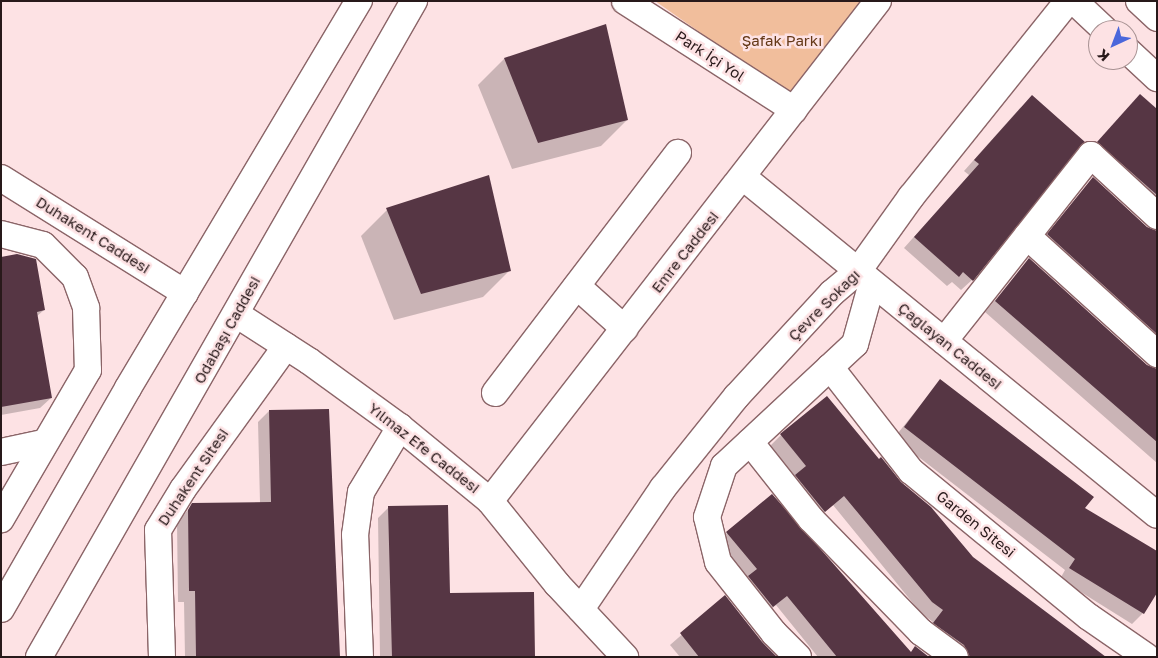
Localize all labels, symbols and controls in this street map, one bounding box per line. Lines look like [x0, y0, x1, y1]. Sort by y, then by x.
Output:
north arrow [1088, 20, 1138, 70]
street label: Park İçi Yol [672, 27, 748, 85]
park label: Şafak Parkı [742, 32, 822, 50]
text: K [1094, 46, 1113, 65]
street label: Duhakent Caddesi [33, 193, 153, 277]
street label: Emre Caddesi [648, 208, 722, 296]
street label: Çevre Sokağı [784, 265, 864, 345]
street label: Odabaşı Caddesi [190, 273, 264, 387]
street label: Çağlayan Caddesi [895, 299, 1005, 393]
street label: Yılmaz Efe Caddesi [365, 399, 483, 497]
street label: Duhakent Sitesi [154, 425, 232, 529]
street label: Garden Sitesi [933, 487, 1019, 561]

